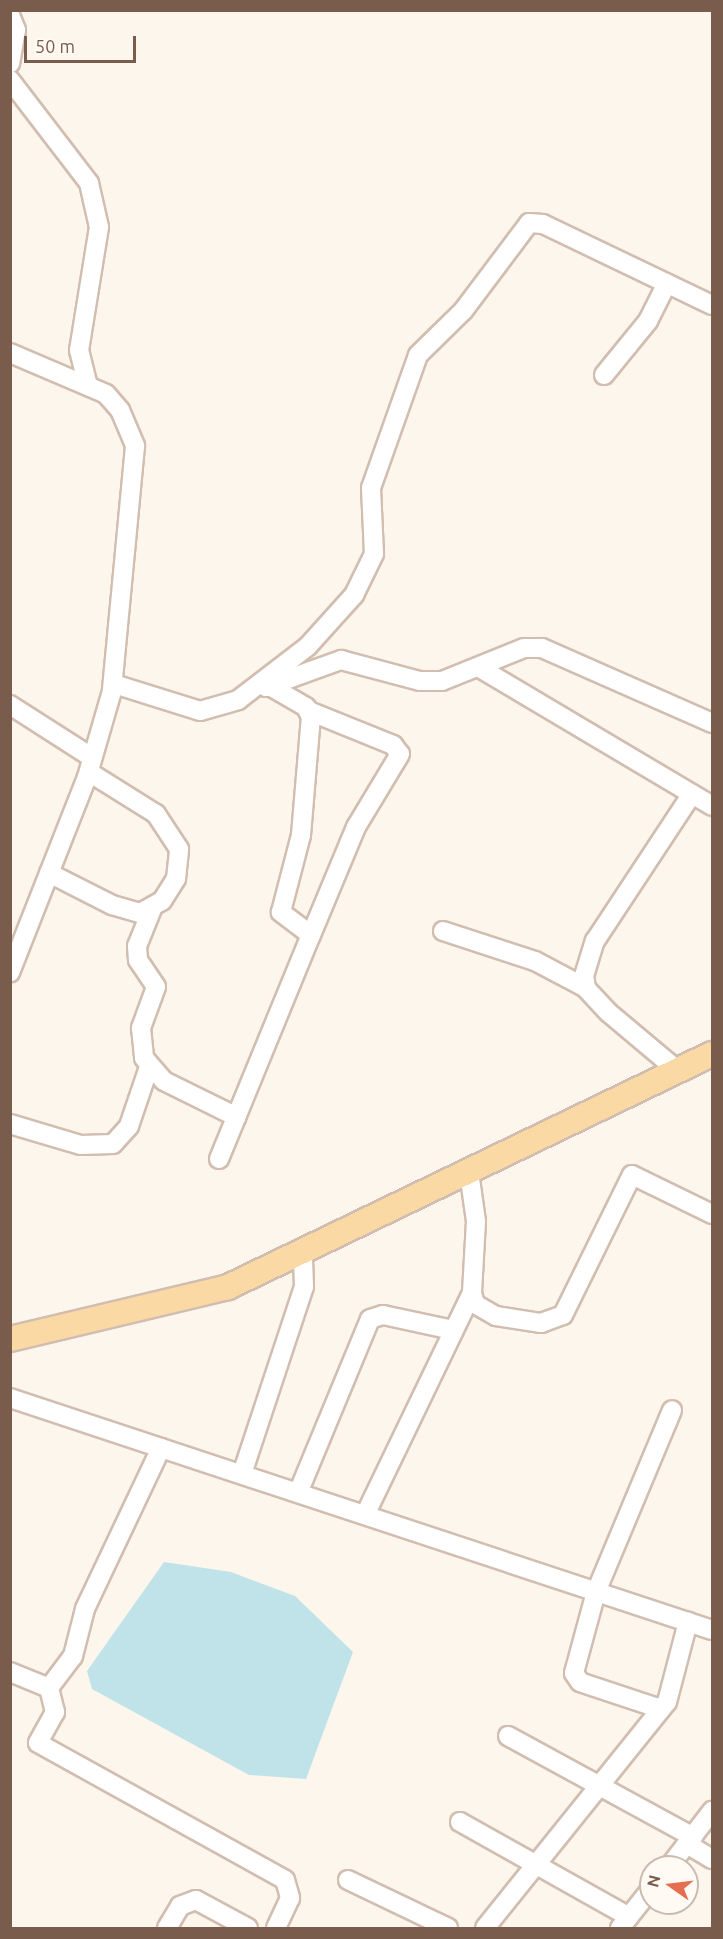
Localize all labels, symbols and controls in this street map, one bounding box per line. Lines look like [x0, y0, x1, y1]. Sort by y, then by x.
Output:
scale bar [27, 24, 140, 62]
text: 50 m [35, 36, 75, 56]
north arrow [639, 1855, 699, 1915]
text: N [643, 1873, 664, 1889]

